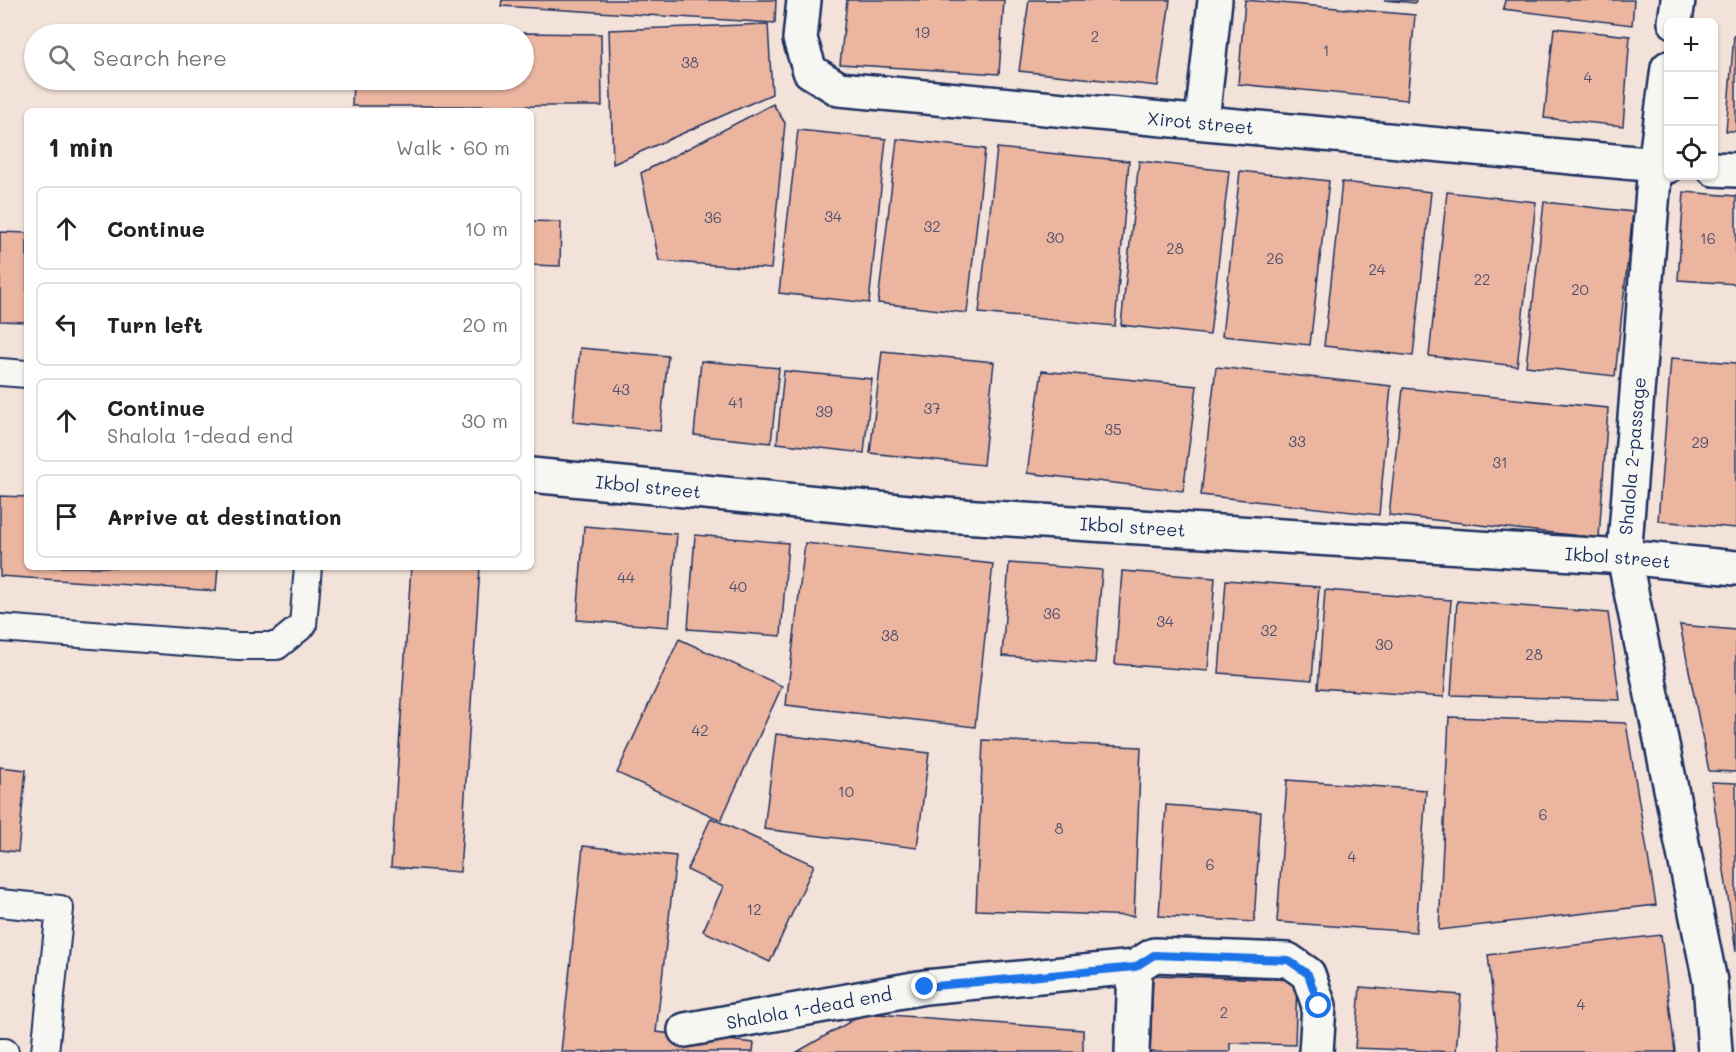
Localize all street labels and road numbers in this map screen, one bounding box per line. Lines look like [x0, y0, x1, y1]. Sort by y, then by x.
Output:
street label: Xirot street [1146, 106, 1255, 139]
street label: Shalola 2-passage [1613, 376, 1651, 536]
street label: Ikbol street [595, 469, 702, 504]
street label: Ikbol street [1079, 511, 1186, 542]
street label: Ikbol street [1564, 541, 1672, 574]
street label: Shalola 1-dead end [724, 981, 894, 1034]

